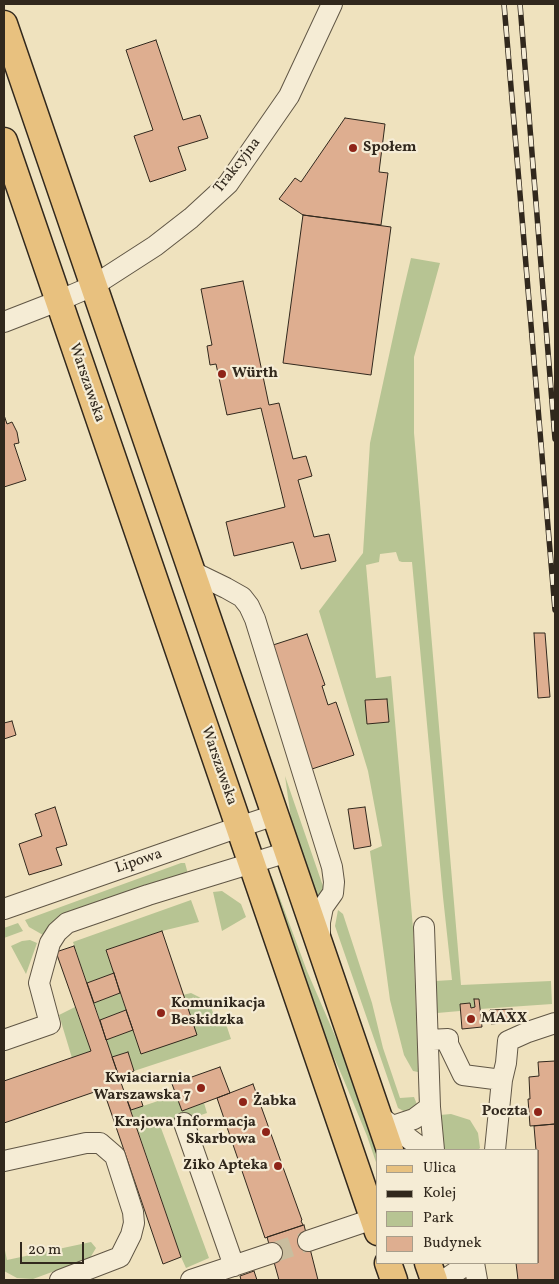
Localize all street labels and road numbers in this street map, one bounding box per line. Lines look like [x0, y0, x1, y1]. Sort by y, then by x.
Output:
street label: Trakcyjna [211, 135, 265, 197]
street label: Warszawska [64, 341, 108, 425]
street label: Warszawska [196, 724, 240, 808]
street label: Lipowa [113, 846, 165, 878]

